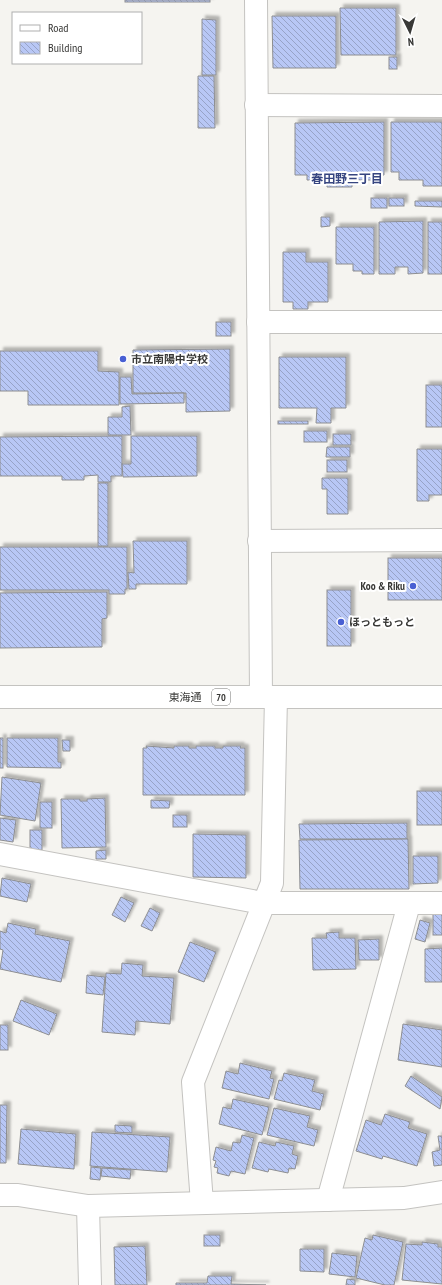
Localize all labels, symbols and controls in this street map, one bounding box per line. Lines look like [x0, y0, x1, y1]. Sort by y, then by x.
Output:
legend [12, 12, 142, 64]
north arrow [390, 12, 430, 52]
text: Road [48, 20, 68, 35]
text: N [407, 35, 414, 49]
text: Building [48, 40, 83, 55]
district label: 春田野三丁目 [311, 171, 383, 186]
place label: 市立南陽中学校 [131, 352, 208, 366]
marker: 市立南陽中学校 [118, 354, 128, 364]
place label: Koo & Riku [361, 579, 405, 593]
marker: Koo & Riku [408, 581, 418, 591]
place label: ほっともっと [349, 615, 415, 629]
marker: ほっともっと [336, 617, 346, 627]
road number: 70 [212, 689, 230, 705]
street label: 東海通 [169, 690, 202, 704]

